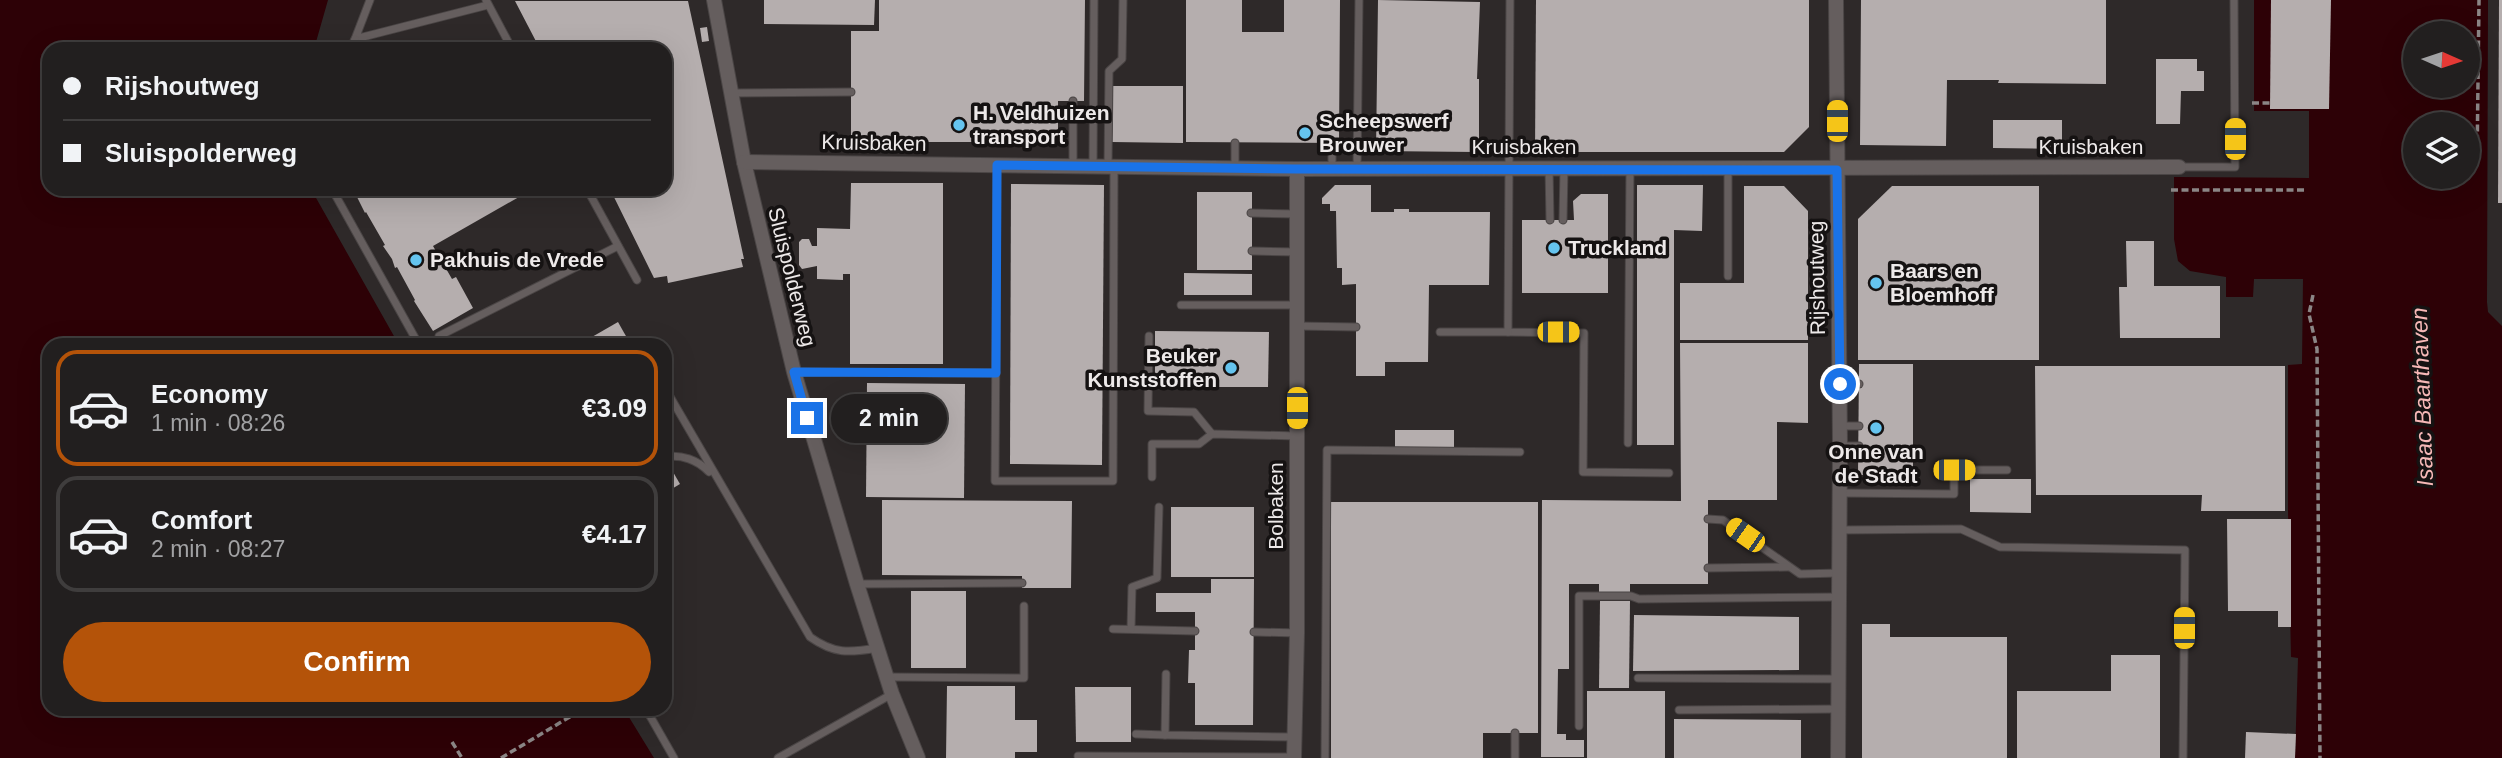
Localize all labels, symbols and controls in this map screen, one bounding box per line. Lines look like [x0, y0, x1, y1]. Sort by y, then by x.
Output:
north arrow [2403, 21, 2480, 98]
map controls [2403, 21, 2480, 189]
text: Rijshoutweg [105, 71, 260, 101]
car [1827, 100, 1848, 142]
place label: H. Veldhuizen transport [973, 101, 1110, 148]
place label: Scheepswerf Brouwer [1319, 109, 1450, 156]
button: layers [2403, 112, 2480, 189]
marker: H. Veldhuizen transport [951, 117, 967, 133]
car [2225, 118, 2246, 160]
marker: Scheepswerf Brouwer [1297, 125, 1313, 141]
street label: Kruisbaken [821, 130, 927, 155]
street label: Kruisbaken [1471, 135, 1577, 158]
street label: Kruisbaken [2038, 135, 2144, 158]
text: Sluispolderweg [105, 138, 297, 168]
street label: Sluispolderweg [764, 205, 821, 349]
street label: Rijshoutweg [1804, 221, 1829, 335]
place label: Truckland [1568, 236, 1667, 259]
marker: Truckland [1546, 240, 1562, 256]
place label: Pakhuis de Vrede [430, 248, 604, 271]
marker: Pakhuis de Vrede [408, 252, 424, 268]
place label: Baars en Bloemhoff [1890, 259, 1995, 306]
marker: Baars en Bloemhoff [1868, 275, 1884, 291]
water label: Isaac Baarthaven [2406, 307, 2438, 487]
car [1538, 322, 1580, 343]
place label: Beuker Kunststoffen [1088, 344, 1217, 391]
marker: Beuker Kunststoffen [1223, 360, 1239, 376]
route start [1824, 368, 1856, 400]
icon: car [67, 377, 130, 440]
text: Economy [151, 379, 268, 409]
car [1287, 387, 1308, 429]
text: €3.09 [582, 393, 647, 423]
callout: 2 min [832, 394, 947, 442]
route end [791, 402, 823, 434]
text: 2 min [859, 405, 919, 431]
text: 1 min · 08:26 [151, 410, 285, 436]
marker: Onne van de Stadt [1868, 420, 1884, 436]
place label: Onne van de Stadt [1828, 440, 1924, 487]
car [1934, 460, 1976, 481]
street label: Bolbaken [1264, 462, 1287, 550]
icon: car [67, 503, 130, 566]
text: Comfort [151, 505, 252, 535]
car [1722, 514, 1769, 556]
text: €4.17 [582, 519, 647, 549]
text: 2 min · 08:27 [151, 536, 285, 562]
car [2174, 607, 2195, 649]
button: Confirm [63, 622, 651, 702]

